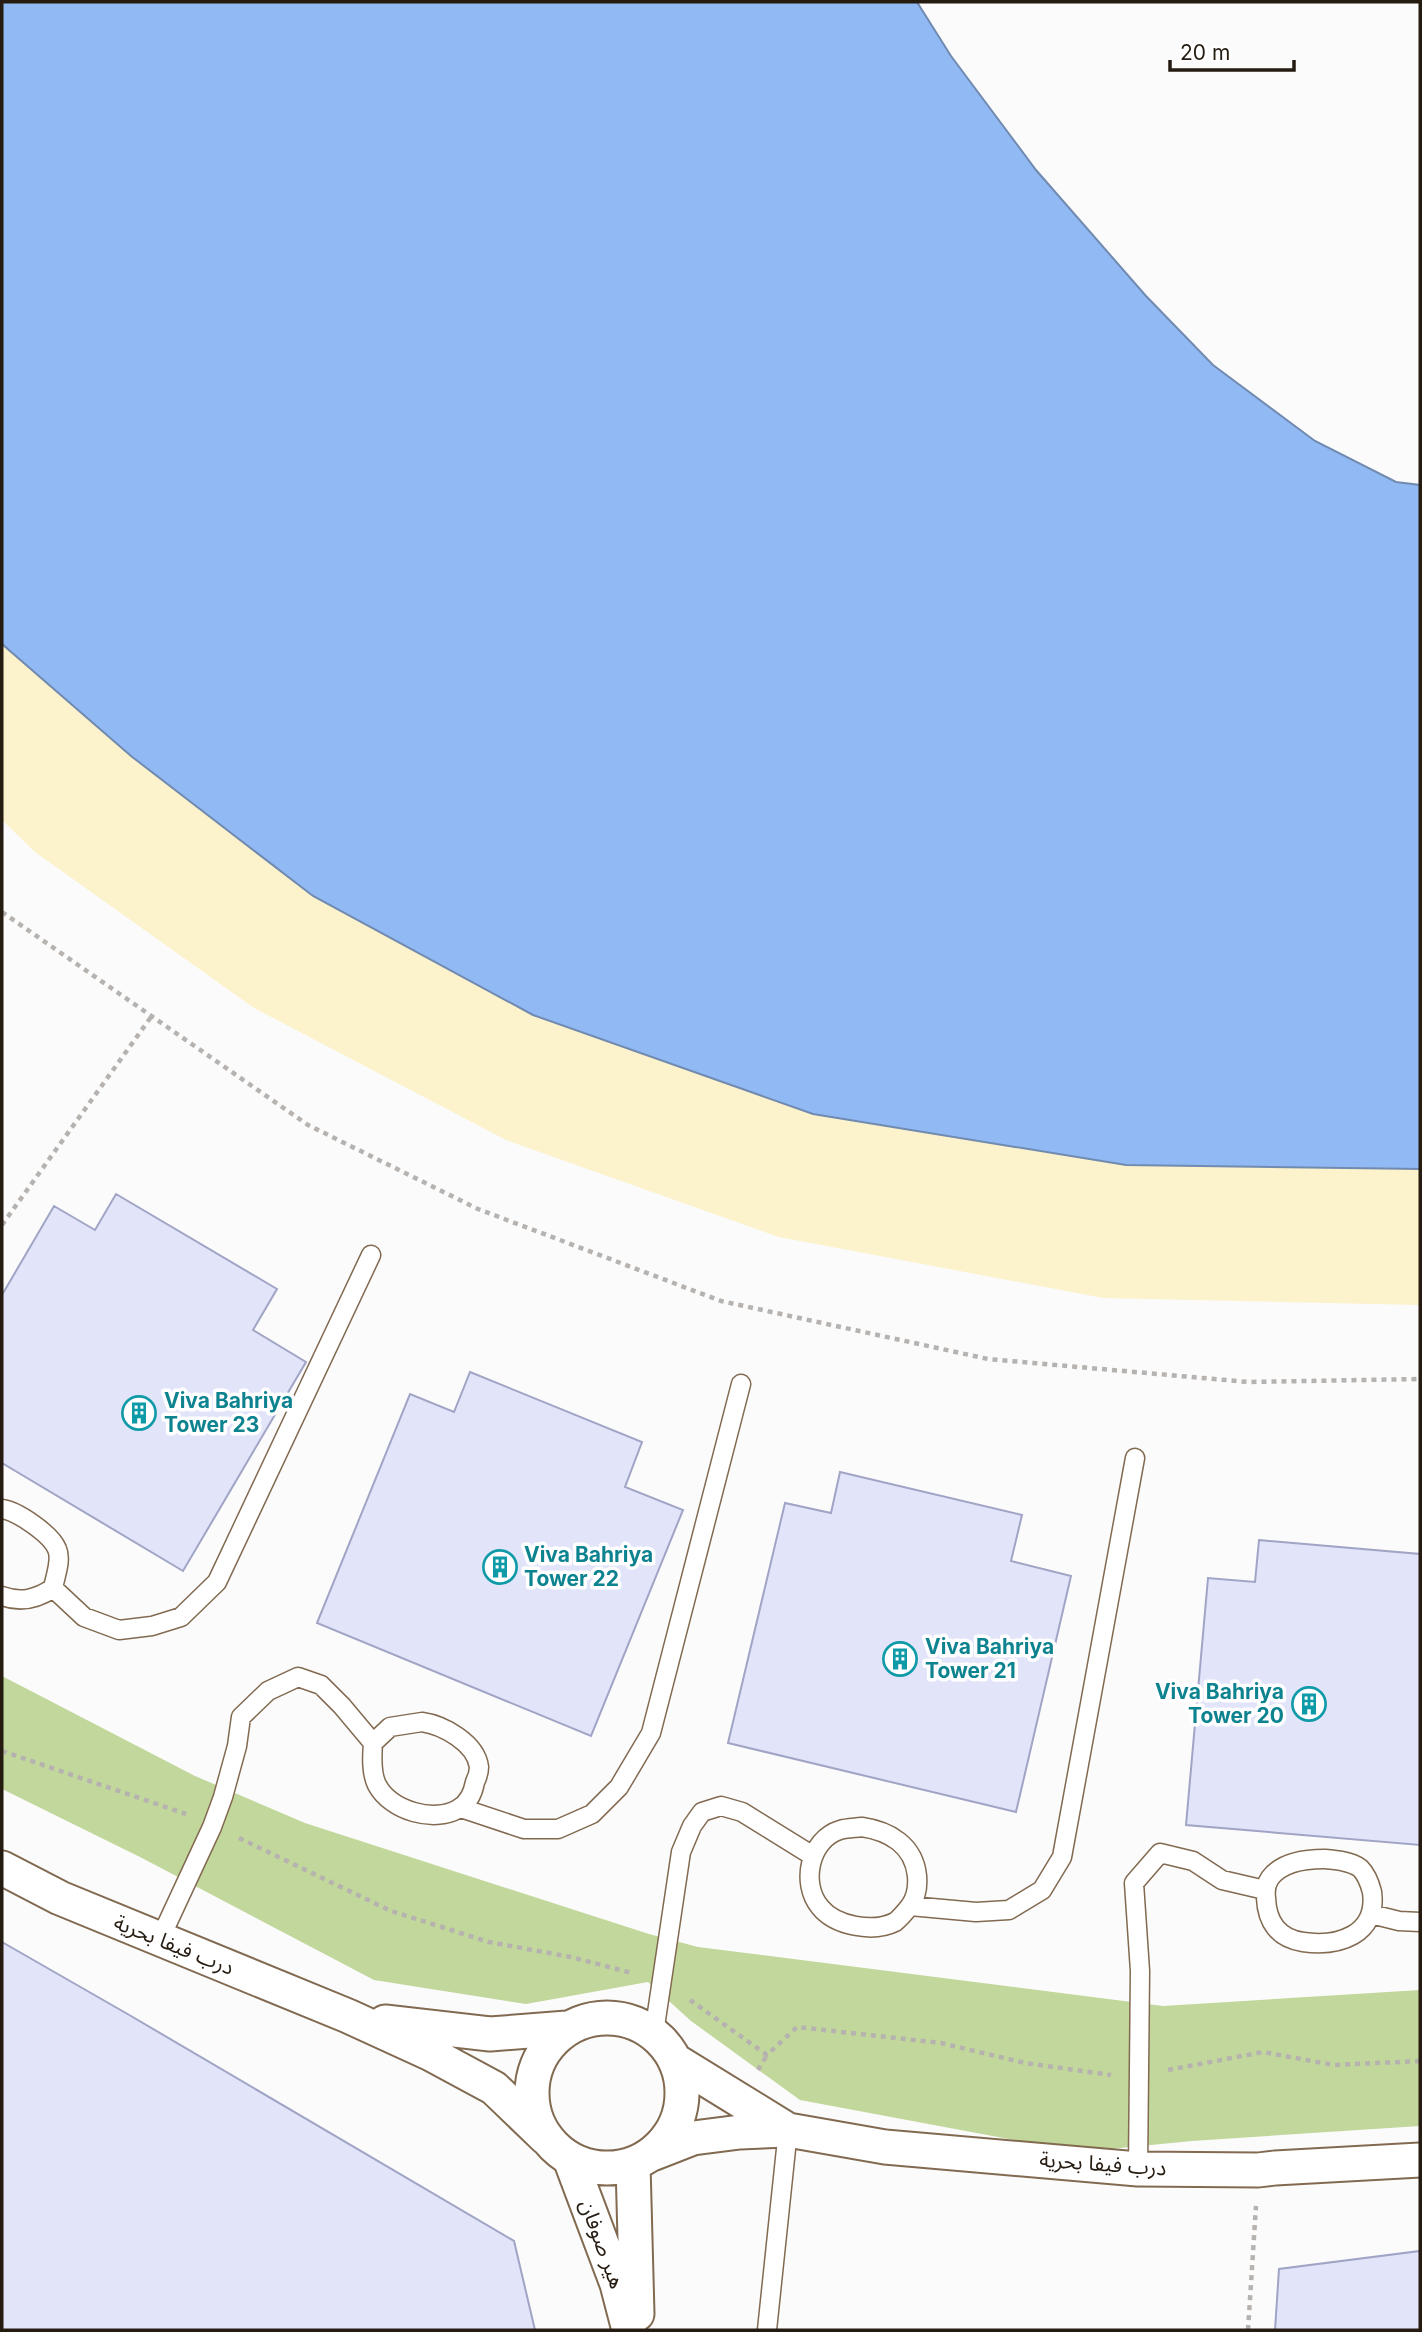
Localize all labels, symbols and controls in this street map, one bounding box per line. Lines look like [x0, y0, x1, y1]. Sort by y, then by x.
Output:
scale bar [1170, 28, 1294, 72]
text: 20 m [1180, 40, 1230, 65]
place label: Viva Bahriya Tower 23 [164, 1388, 293, 1437]
building icon: Viva Bahriya Tower 23 [120, 1394, 158, 1432]
place label: Viva Bahriya Tower 22 [524, 1542, 653, 1591]
building icon: Viva Bahriya Tower 22 [481, 1548, 519, 1586]
place label: Viva Bahriya Tower 21 [925, 1634, 1054, 1683]
building icon: Viva Bahriya Tower 21 [881, 1640, 919, 1678]
place label: Viva Bahriya Tower 20 [1155, 1679, 1284, 1728]
building icon: Viva Bahriya Tower 20 [1290, 1685, 1328, 1723]
street label: درب فيفا بحرية [110, 1909, 238, 1980]
street label: درب فيفا بحرية [1039, 2147, 1167, 2180]
street label: هير صوفان [575, 2196, 630, 2292]

